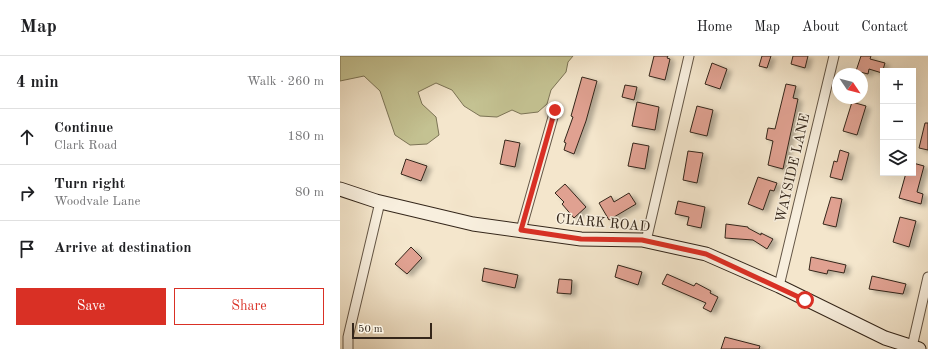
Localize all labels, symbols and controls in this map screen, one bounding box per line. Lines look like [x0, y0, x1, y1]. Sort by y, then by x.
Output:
text: Map [20, 18, 57, 37]
text: Home [697, 20, 732, 34]
text: Map [754, 20, 780, 34]
text: About [802, 20, 839, 34]
text: Contact [861, 20, 908, 34]
north arrow [832, 68, 868, 104]
map controls [880, 68, 916, 176]
button: + [880, 68, 916, 104]
text: 4 min [16, 74, 59, 91]
text: Walk · 260 m [247, 75, 324, 88]
route end [546, 101, 564, 119]
button: − [880, 104, 916, 140]
street label: WAYSIDE LANE [774, 112, 812, 224]
text: Continue [54, 121, 113, 136]
icon: ahead [16, 126, 38, 148]
text: 180 m [287, 130, 324, 143]
text: Clark Road [54, 139, 117, 152]
button: layers [880, 140, 916, 176]
text: Turn right [54, 177, 125, 192]
icon: right [16, 182, 38, 204]
text: 80 m [295, 186, 324, 199]
text: Woodvale Lane [54, 195, 140, 208]
street label: CLARK ROAD [555, 212, 651, 234]
icon: arrive [16, 238, 38, 260]
text: Arrive at destination [54, 241, 192, 256]
button: Save [16, 288, 166, 325]
button: Share [174, 288, 324, 325]
route start [796, 291, 814, 309]
scale bar [352, 321, 432, 340]
text: 50 m [358, 324, 383, 335]

